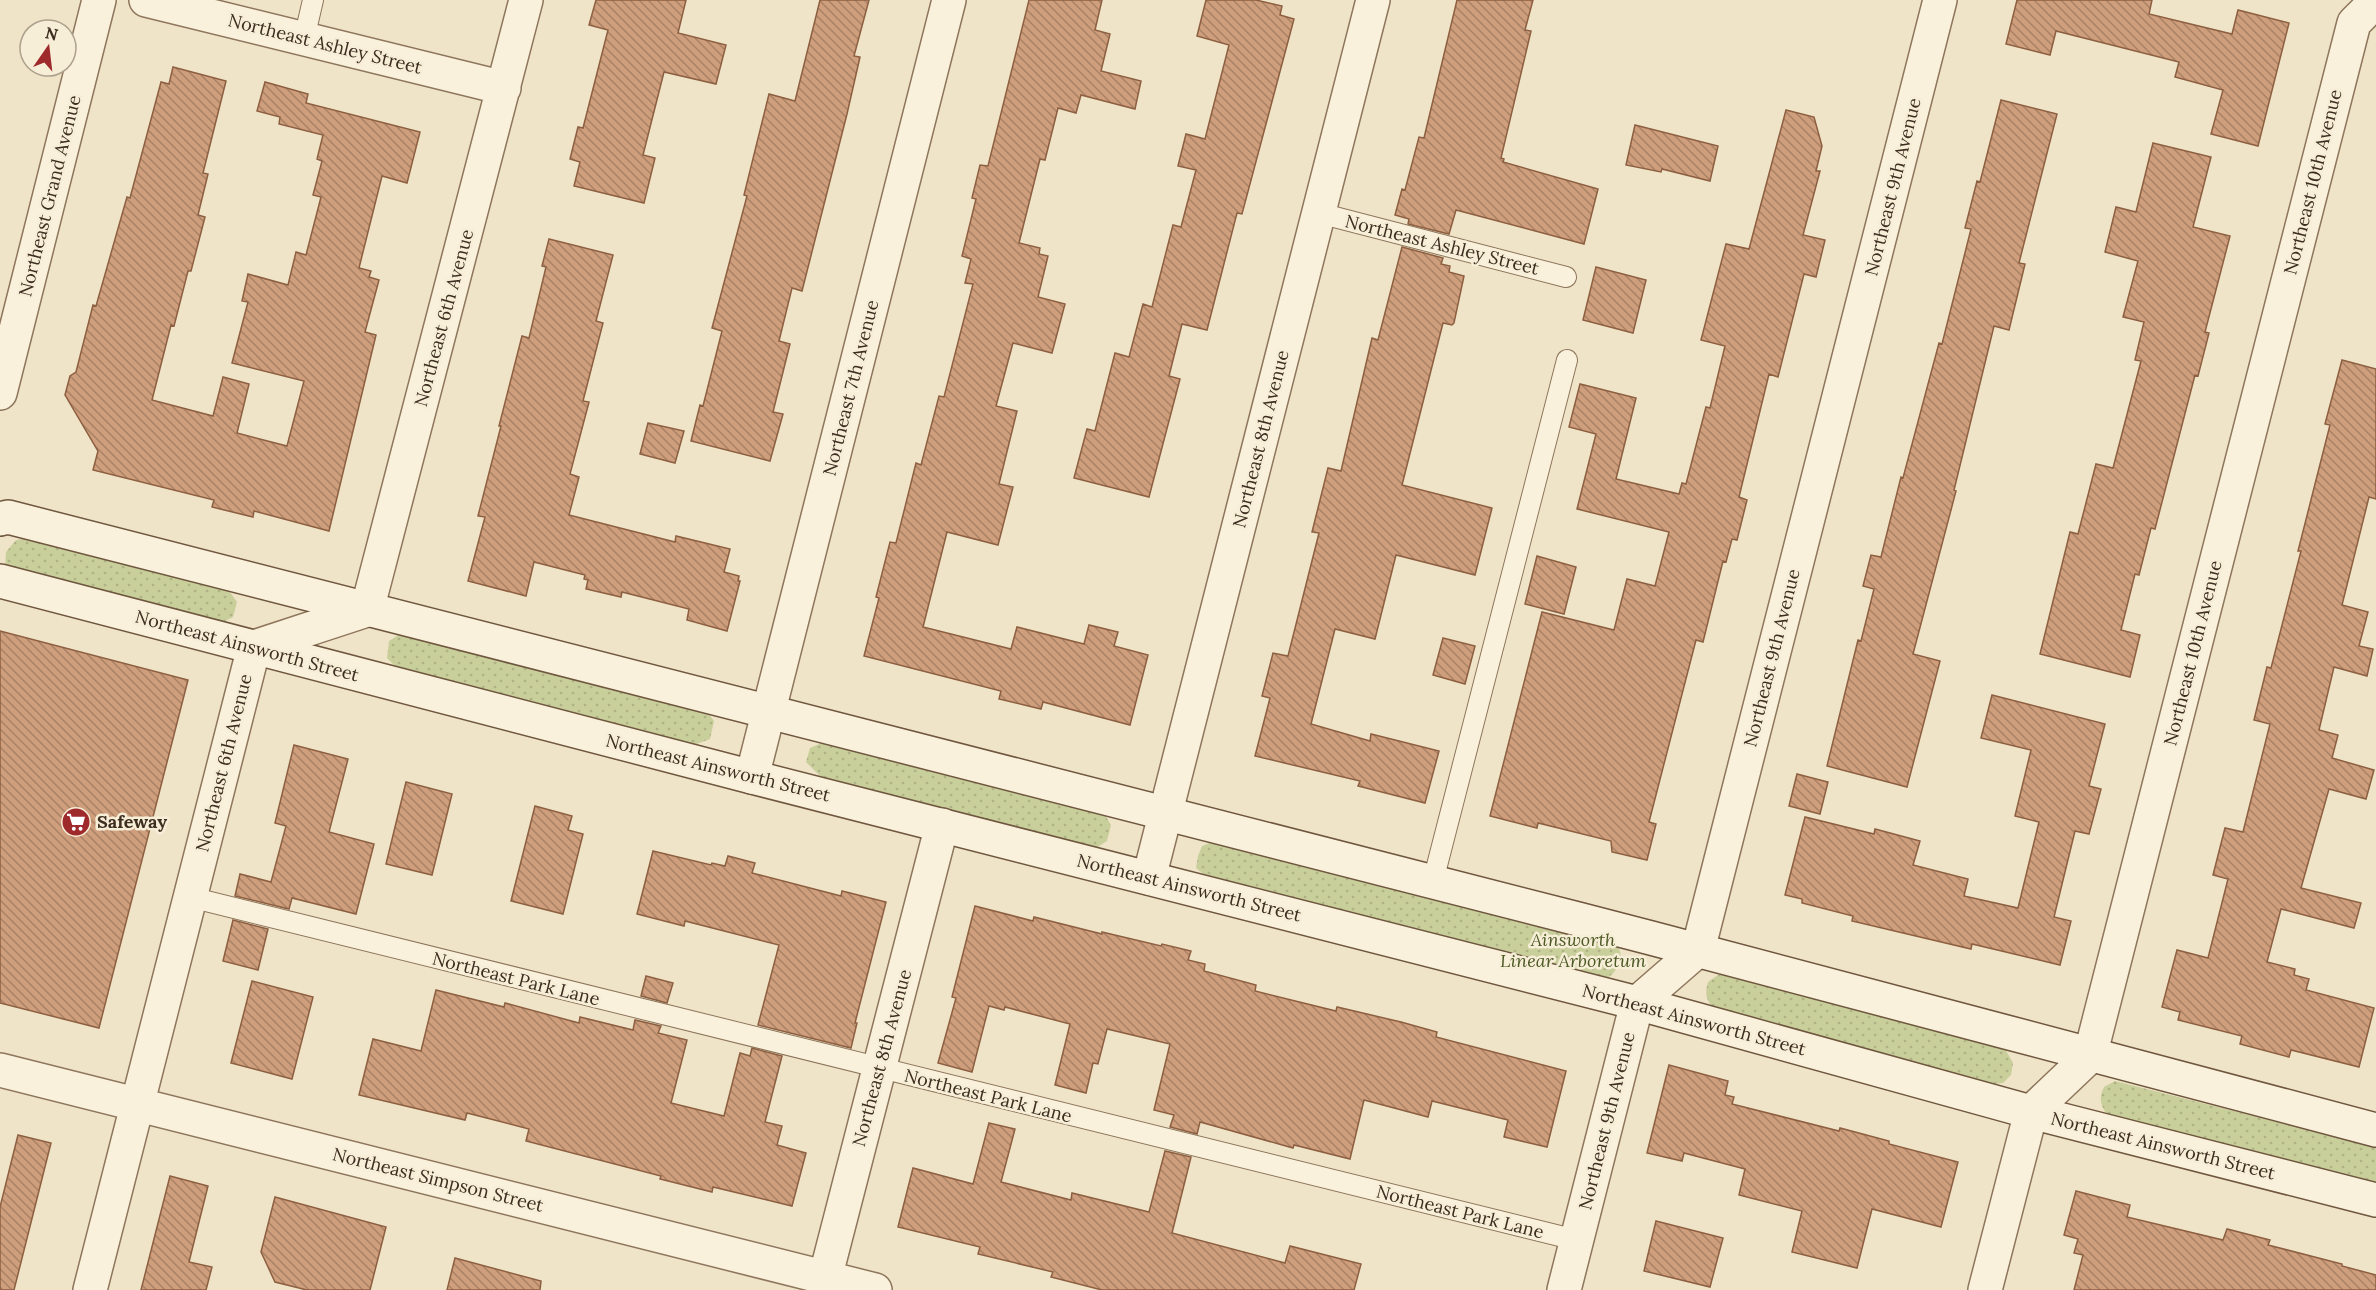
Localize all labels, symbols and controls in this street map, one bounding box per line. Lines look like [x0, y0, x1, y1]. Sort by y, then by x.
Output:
street label: Northeast Ashley Street [226, 8, 424, 79]
north arrow [18, 18, 78, 78]
text: N [43, 22, 60, 45]
street label: Northeast 10th Avenue [2278, 87, 2347, 277]
street label: Northeast Grand Avenue [13, 92, 86, 299]
street label: Northeast 9th Avenue [1859, 95, 1926, 278]
street label: Northeast Ashley Street [1343, 209, 1541, 280]
street label: Northeast 6th Avenue [409, 226, 478, 409]
street label: Northeast 7th Avenue [818, 297, 884, 478]
street label: Northeast 8th Avenue [1227, 347, 1294, 530]
street label: Northeast 10th Avenue [2158, 558, 2227, 748]
street label: Northeast 9th Avenue [1738, 566, 1805, 749]
street label: Northeast Ainsworth Street [133, 605, 361, 686]
street label: Northeast 6th Avenue [190, 671, 257, 854]
street label: Northeast Ainsworth Street [603, 728, 833, 807]
supermarket icon: Safeway [60, 806, 92, 838]
place label: Safeway [97, 810, 167, 833]
street label: Northeast Ainsworth Street [1074, 848, 1304, 927]
park label: Ainsworth Linear Arboretum [1500, 928, 1646, 972]
street label: Northeast Park Lane [430, 947, 602, 1011]
street label: Northeast 8th Avenue [847, 967, 916, 1149]
street label: Northeast Ainsworth Street [1580, 979, 1808, 1060]
street label: Northeast 9th Avenue [1573, 1029, 1640, 1212]
street label: Northeast Park Lane [902, 1064, 1074, 1128]
street label: Northeast Ainsworth Street [2048, 1106, 2278, 1185]
street label: Northeast Simpson Street [330, 1142, 546, 1217]
street label: Northeast Park Lane [1374, 1180, 1546, 1244]

